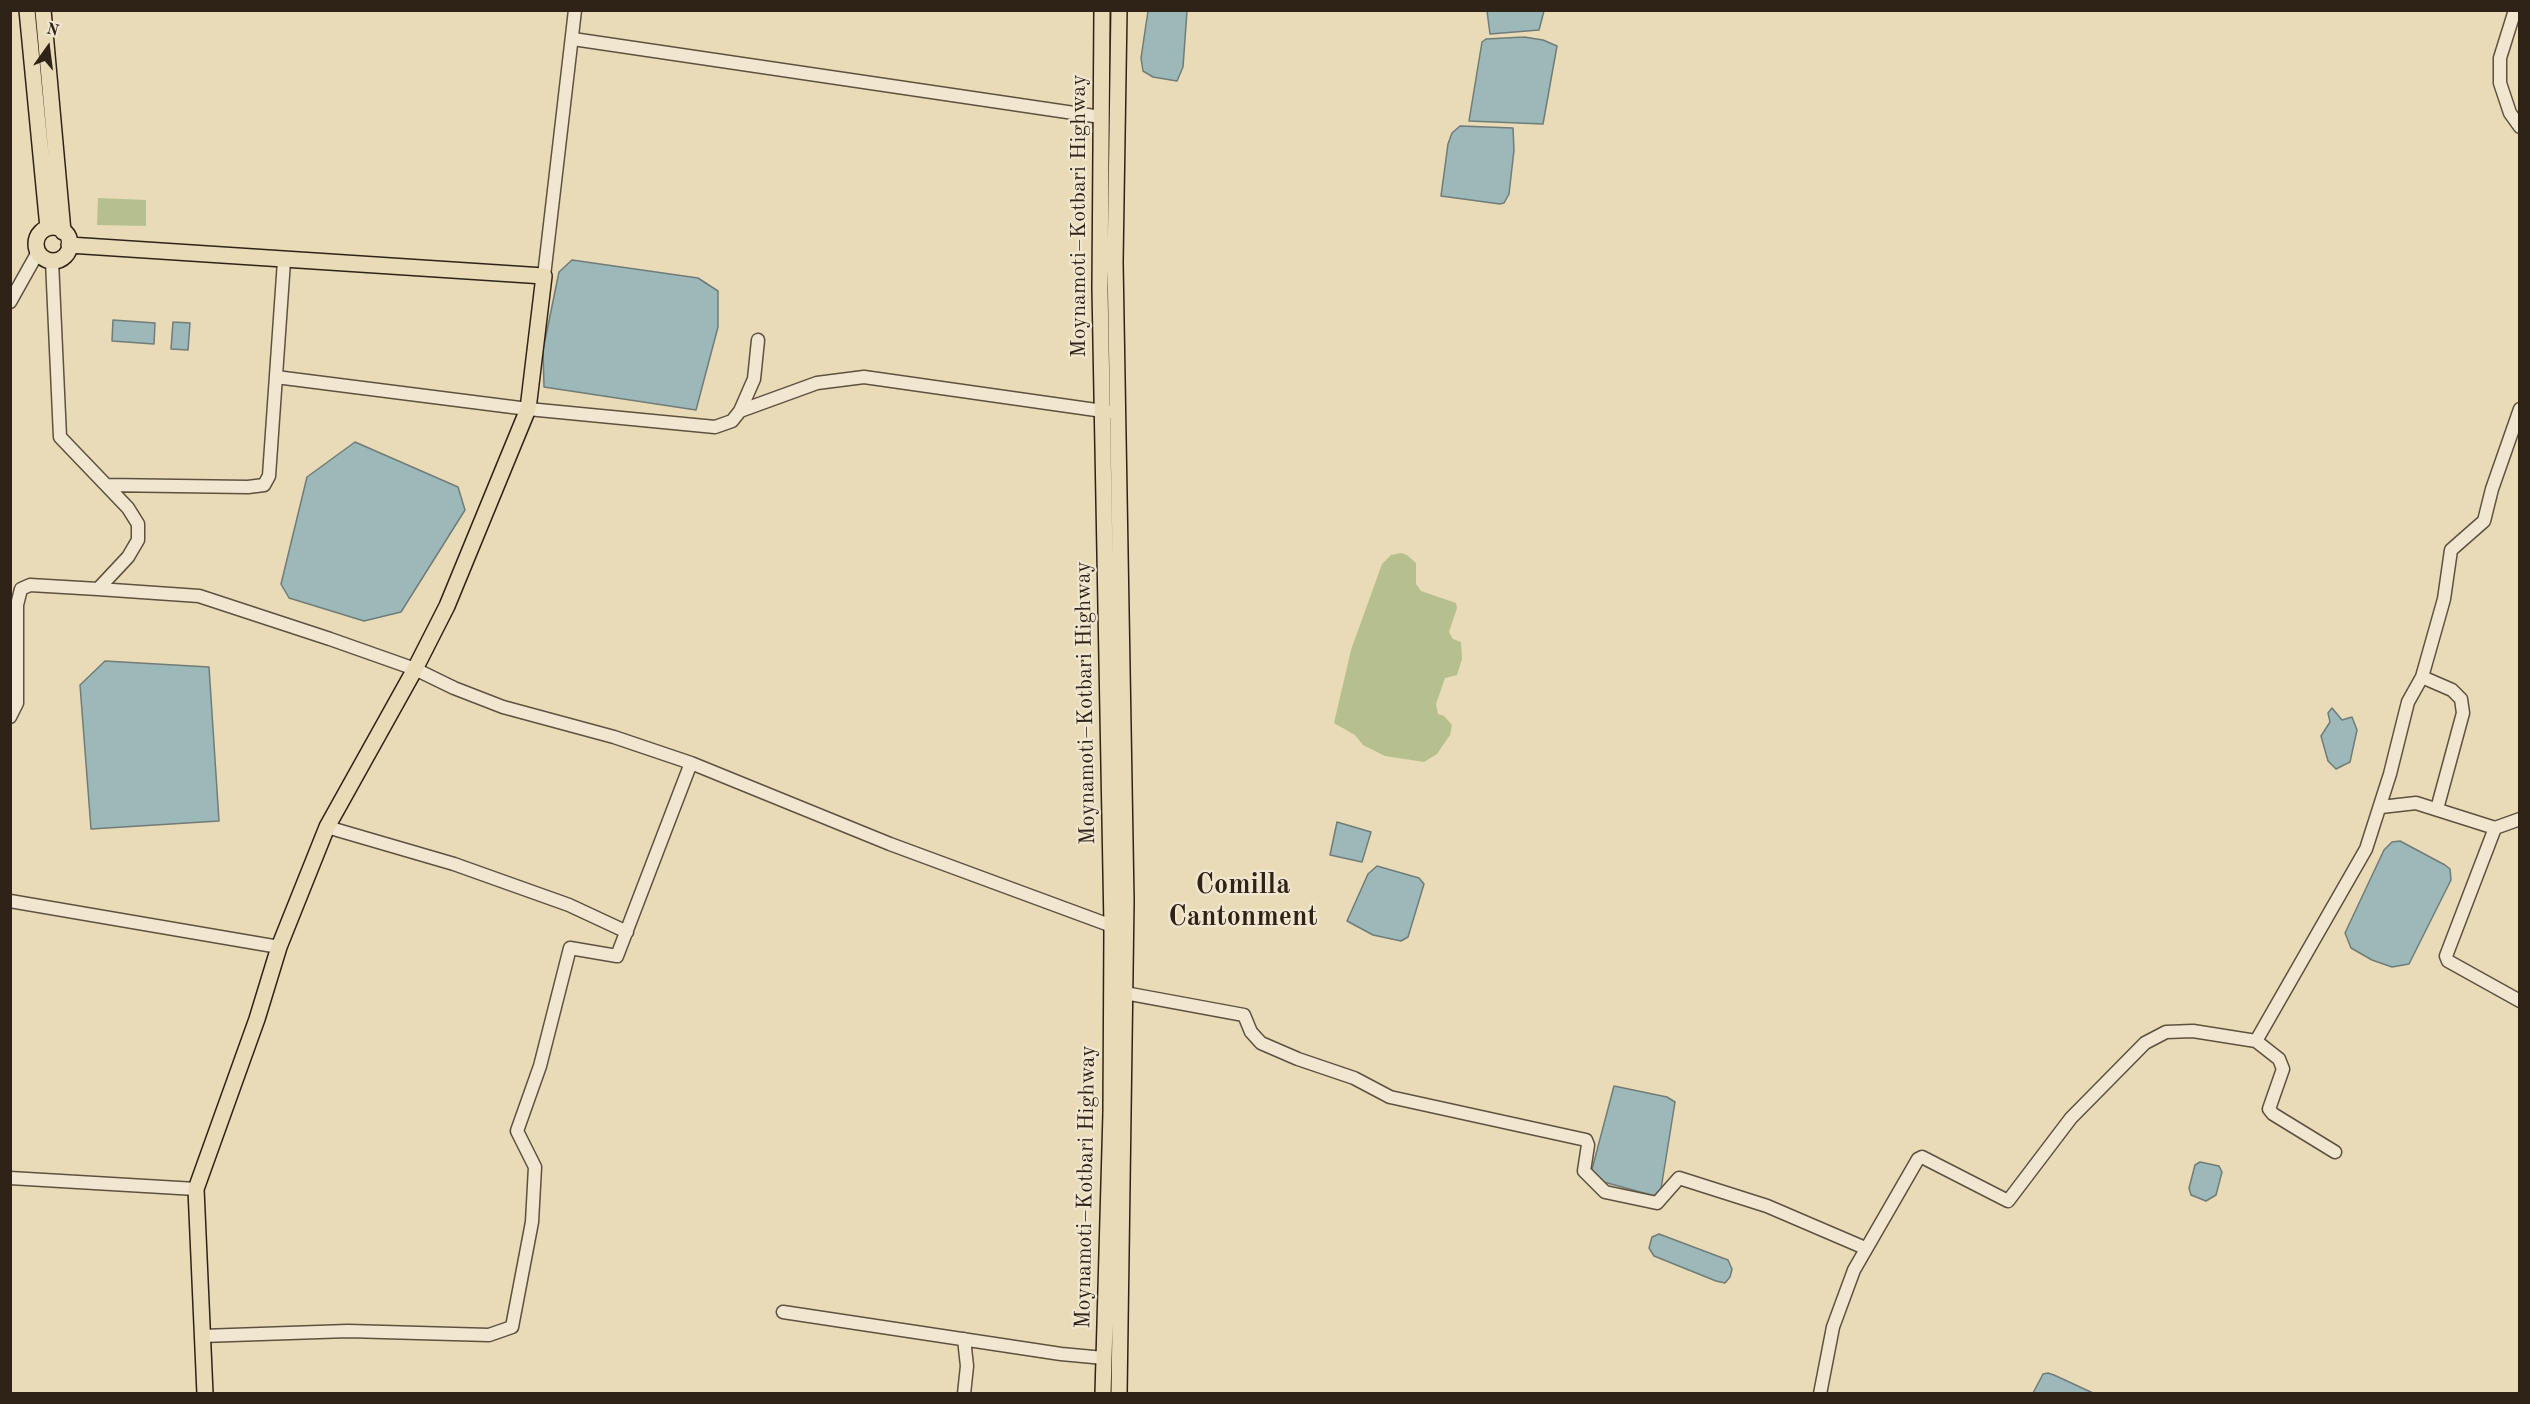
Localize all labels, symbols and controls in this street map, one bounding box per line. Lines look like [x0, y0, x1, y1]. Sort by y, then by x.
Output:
north arrow [18, 18, 78, 78]
text: N [44, 21, 60, 40]
street label: Moynamoti–Kotbari Highway [1066, 74, 1092, 358]
street label: Moynamoti–Kotbari Highway [1070, 561, 1102, 845]
district label: Comilla Cantonment [1168, 869, 1318, 935]
street label: Moynamoti–Kotbari Highway [1070, 1045, 1102, 1329]

